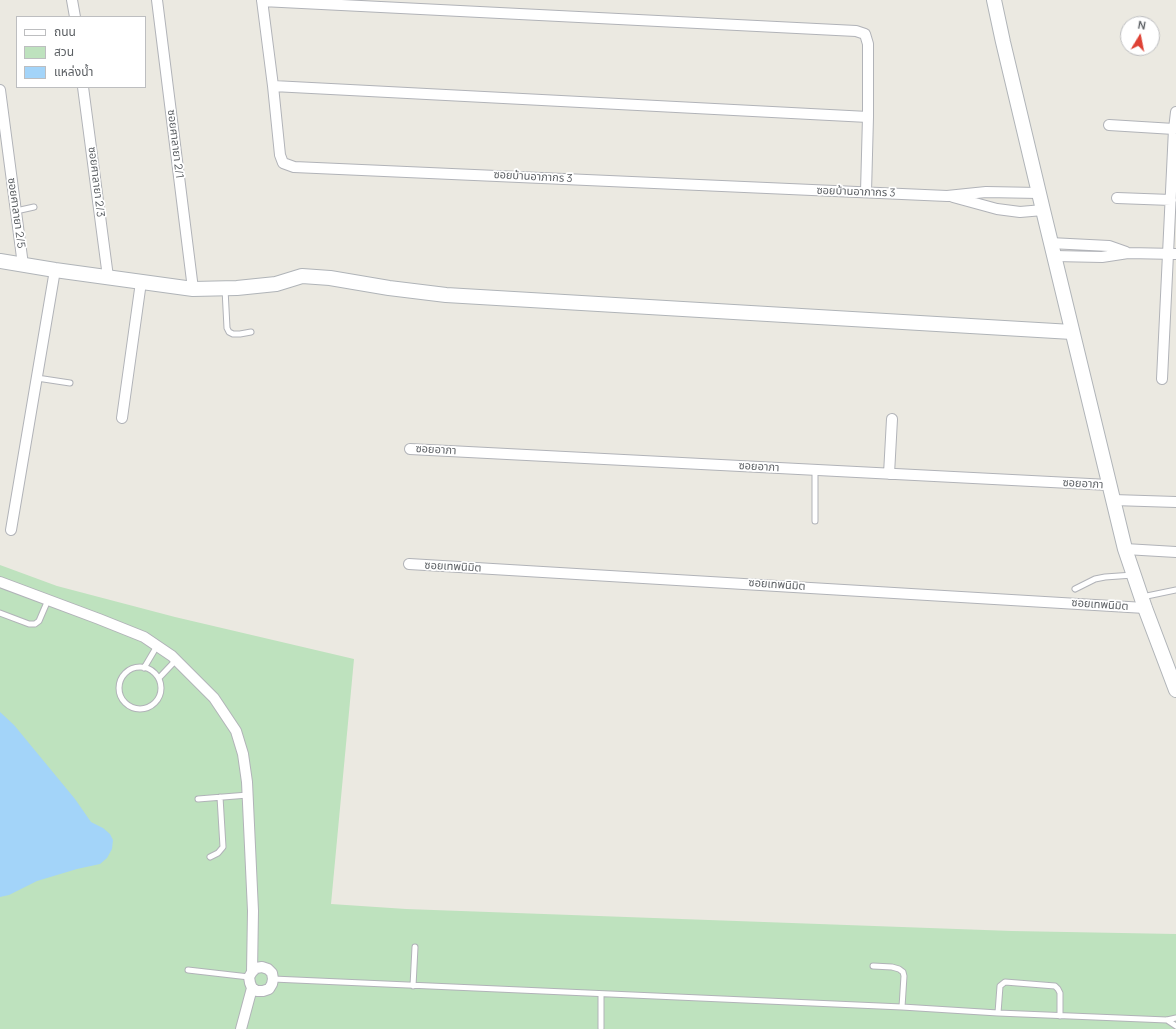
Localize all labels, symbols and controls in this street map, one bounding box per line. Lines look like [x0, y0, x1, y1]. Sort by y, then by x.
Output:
legend [16, 16, 146, 88]
north arrow [1120, 16, 1160, 56]
text: N [1137, 17, 1147, 33]
text: ถนน [54, 23, 76, 40]
text: สวน [54, 43, 74, 60]
text: แหล่งน้ำ [54, 63, 93, 80]
street label: ซอยศาลายา 2/1 [164, 109, 186, 179]
street label: ซอยศาลายา 2/3 [85, 146, 107, 218]
street label: ซอยบ้านอาภากร 3 [493, 168, 573, 186]
street label: ซอยศาลายา 2/5 [5, 177, 27, 249]
street label: ซอยบ้านอาภากร 3 [816, 184, 896, 200]
street label: ซอยอาภา [415, 442, 457, 458]
street label: ซอยอาภา [738, 459, 780, 475]
street label: ซอยอาภา [1062, 476, 1104, 492]
street label: ซอยเทพนิมิต [424, 559, 482, 575]
street label: ซอยเทพนิมิต [748, 576, 806, 594]
street label: ซอยเทพนิมิต [1071, 596, 1129, 614]

